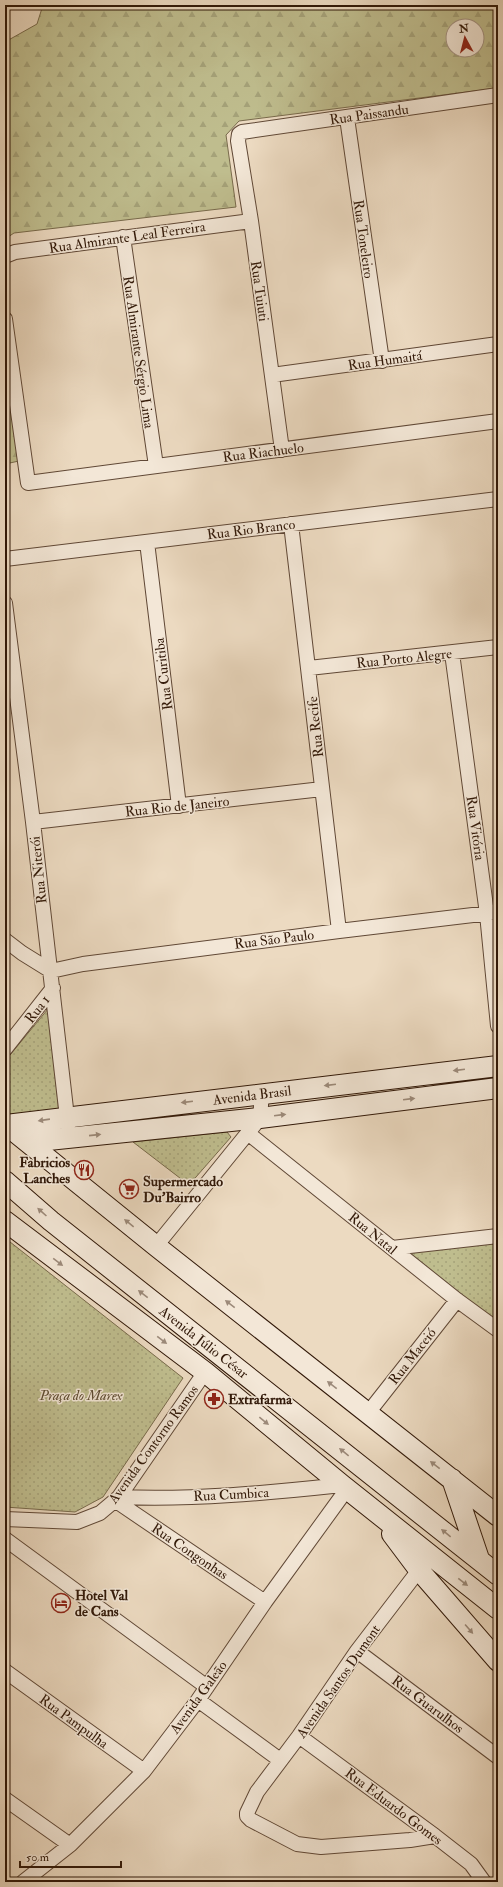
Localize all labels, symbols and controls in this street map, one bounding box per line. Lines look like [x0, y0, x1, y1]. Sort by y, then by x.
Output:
north arrow [445, 18, 485, 58]
text: N [457, 21, 471, 36]
street label: Rua Paissandu [328, 101, 410, 128]
street label: Rua Toneleiro [350, 199, 377, 280]
street label: Rua Almirante Leal Ferreira [48, 218, 207, 257]
street label: Rua Tuiuti [247, 260, 272, 323]
street label: Rua Almirante Sérgio Lima [119, 275, 158, 430]
street label: Rua Humaitá [347, 347, 424, 374]
street label: Rua Riachuelo [222, 439, 305, 466]
street label: Rua Rio Branco [206, 516, 296, 543]
street label: Rua Curitiba [151, 636, 176, 711]
street label: Rua Porto Alegre [355, 645, 453, 672]
street label: Rua Recife [304, 695, 327, 758]
street label: Rua Rio de Janeiro [124, 793, 230, 820]
street label: Rua Vitória [463, 795, 488, 862]
street label: Rua Niterói [26, 835, 50, 905]
street label: Rua São Paulo [233, 926, 315, 953]
street label: Rua 1 [21, 992, 54, 1027]
one-way arrow [453, 1067, 465, 1073]
street label: Avenida Brasil [211, 1082, 293, 1109]
one-way arrow [324, 1082, 336, 1089]
one-way arrow [403, 1096, 415, 1102]
one-way arrow [181, 1099, 193, 1105]
one-way arrow [274, 1112, 286, 1118]
one-way arrow [38, 1116, 50, 1123]
one-way arrow [89, 1132, 101, 1138]
place label: Fabricios Lanches [19, 1154, 70, 1187]
restaurant icon: Fabricios Lanches [73, 1159, 95, 1181]
place label: Supermercado Du'Bairro [143, 1173, 223, 1206]
supermarket icon: Supermercado Du'Bairro [118, 1178, 140, 1200]
one-way arrow [37, 1208, 47, 1217]
street label: Rua Natal [345, 1209, 401, 1258]
one-way arrow [123, 1219, 134, 1228]
one-way arrow [53, 1258, 64, 1266]
one-way arrow [138, 1289, 149, 1298]
one-way arrow [225, 1300, 236, 1309]
street label: Avenida Júlio César [155, 1302, 252, 1383]
street label: Rua Maceió [385, 1325, 440, 1388]
one-way arrow [157, 1336, 168, 1344]
one-way arrow [327, 1380, 338, 1389]
street label: Avenida Contorno Ramos [104, 1382, 202, 1508]
park label: Praça do Marex [38, 1387, 123, 1404]
pharmacy icon: Extrafarma [203, 1388, 225, 1410]
place label: Extrafarma [228, 1391, 293, 1408]
one-way arrow [259, 1417, 269, 1425]
one-way arrow [339, 1448, 350, 1456]
one-way arrow [429, 1461, 440, 1469]
street label: Rua Cumbica [193, 1484, 270, 1505]
street label: Rua Congonhas [148, 1520, 231, 1583]
one-way arrow [440, 1529, 451, 1537]
one-way arrow [458, 1577, 469, 1586]
place label: Hotel Val de Cans [75, 1587, 128, 1620]
hotel icon: Hotel Val de Cans [50, 1592, 72, 1614]
street label: Avenida Santos Dumont [292, 1621, 384, 1742]
one-way arrow [465, 1624, 474, 1635]
street label: Avenida Galeão [166, 1657, 231, 1738]
street label: Rua Guarulhos [388, 1672, 467, 1737]
street label: Rua Pampulha [35, 1691, 112, 1753]
street label: Rua Eduardo Gomes [342, 1764, 446, 1849]
scale bar [20, 1843, 121, 1869]
text: 50 m [26, 1850, 50, 1865]

